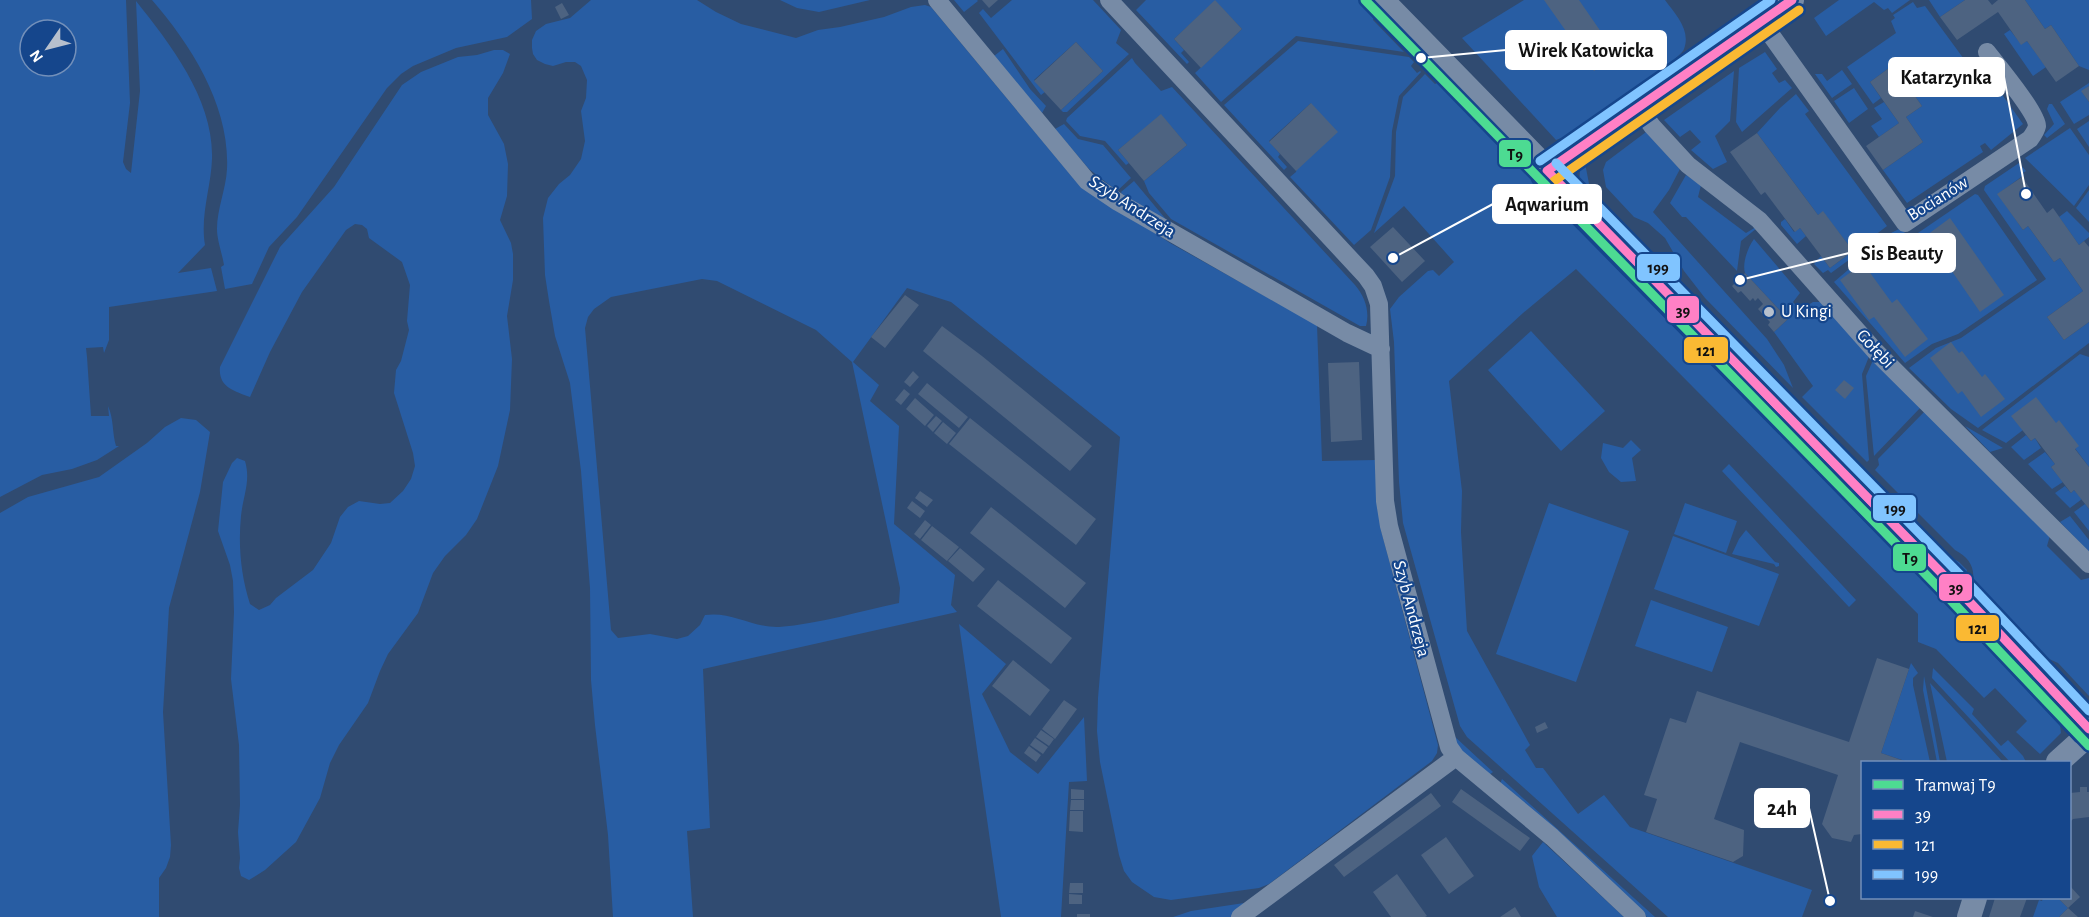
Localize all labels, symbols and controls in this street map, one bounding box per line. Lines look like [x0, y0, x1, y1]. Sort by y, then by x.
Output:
north arrow [18, 18, 78, 78]
callout: Wirek Katowicka [1506, 31, 1666, 69]
text: Wirek Katowicka [1518, 41, 1654, 61]
text: N [27, 47, 46, 65]
callout: Katarzynka [1889, 58, 2004, 96]
text: Katarzynka [1900, 68, 1992, 88]
line badge: T9 [1498, 139, 1532, 168]
text: T9 [1507, 147, 1523, 163]
street label: Szyb Andrzeja [1086, 172, 1178, 242]
street label: Bocianów [1904, 173, 1972, 225]
callout: Aqwarium [1493, 185, 1601, 223]
text: Aqwarium [1505, 195, 1589, 215]
callout: Sis Beauty [1849, 234, 1955, 272]
text: Sis Beauty [1861, 244, 1943, 264]
line badge: 199 [1636, 253, 1681, 282]
text: 199 [1647, 260, 1669, 276]
line badge: 39 [1666, 295, 1700, 324]
text: 39 [1676, 303, 1691, 319]
place label: U Kingi [1781, 303, 1832, 321]
marker: U Kingi [1762, 305, 1776, 319]
street label: Gołębi [1853, 326, 1897, 372]
line badge: 121 [1683, 336, 1729, 364]
text: 121 [1696, 343, 1716, 359]
line badge: 199 [1872, 494, 1917, 522]
text: 199 [1884, 501, 1906, 517]
line badge: T9 [1892, 543, 1927, 572]
text: T9 [1902, 551, 1918, 567]
street label: Szyb Andrzeja [1389, 559, 1433, 659]
line badge: 39 [1938, 573, 1973, 602]
text: 39 [1949, 580, 1964, 596]
line badge: 121 [1955, 614, 2000, 642]
text: 121 [1968, 621, 1988, 637]
legend [1861, 761, 2071, 899]
text: Tramwaj T9 [1915, 777, 1996, 795]
callout: 24h [1755, 789, 1809, 827]
text: 24h [1767, 799, 1797, 819]
text: 39 [1915, 807, 1931, 825]
text: 121 [1915, 837, 1936, 855]
text: 199 [1915, 867, 1938, 885]

